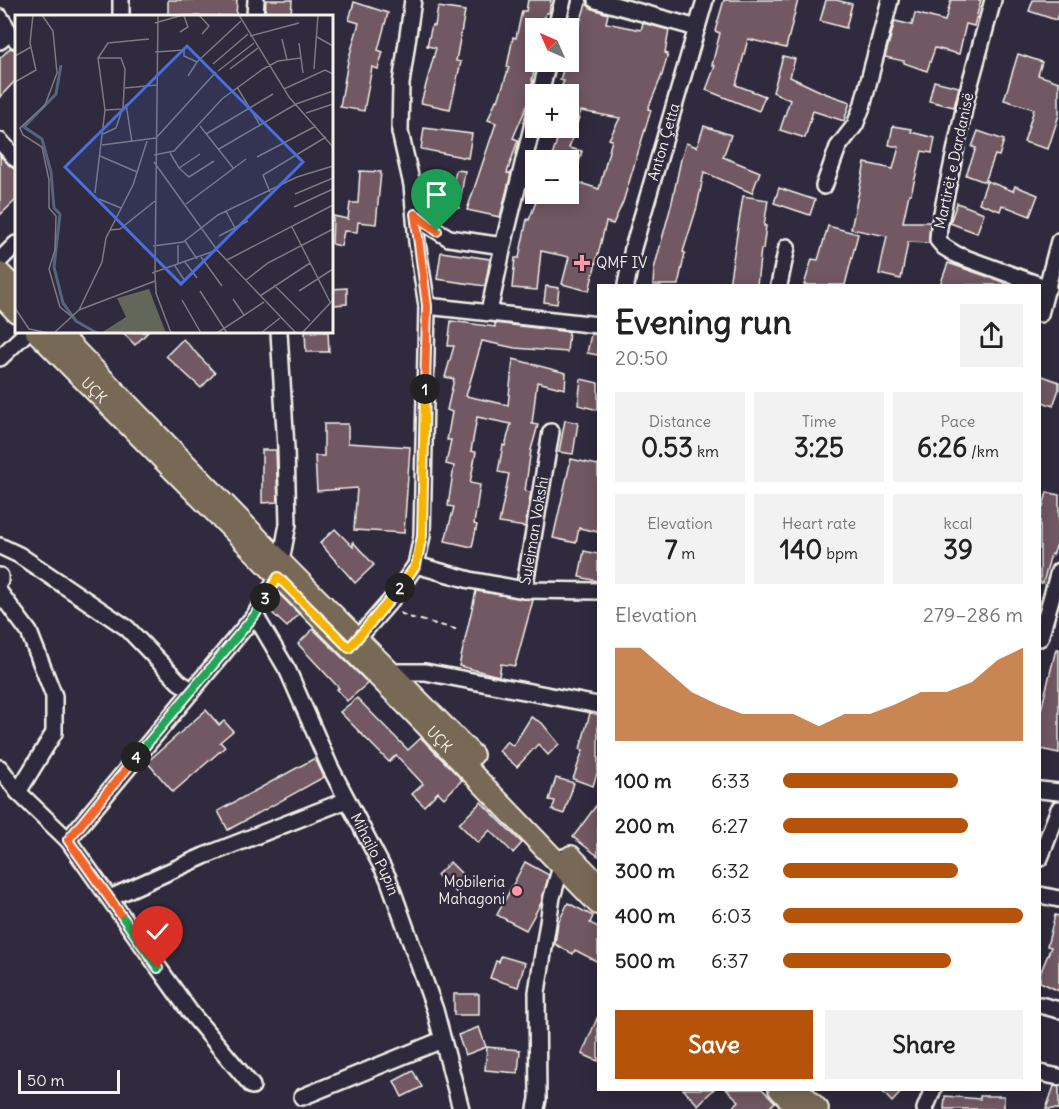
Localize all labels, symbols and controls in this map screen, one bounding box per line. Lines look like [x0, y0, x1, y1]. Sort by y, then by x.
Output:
inset map [15, 15, 333, 333]
north arrow [525, 18, 579, 72]
map controls [525, 18, 579, 204]
button: + [525, 84, 579, 138]
street label: Martirët e Dardanisë [930, 91, 977, 231]
street label: Anton Çetta [643, 100, 684, 183]
button: − [525, 150, 579, 204]
pin [411, 169, 462, 231]
icon: arrive [420, 178, 453, 211]
place label: QMF IV [596, 253, 647, 272]
marker: QMF IV [573, 254, 591, 272]
text: Evening run [615, 301, 791, 343]
button: share [960, 304, 1023, 367]
text: 20:50 [615, 345, 668, 370]
street label: UÇK [77, 373, 112, 407]
pin: 1 [410, 374, 440, 404]
text: 1 [422, 379, 428, 399]
text: Distance [649, 411, 711, 431]
text: Time [802, 411, 836, 431]
text: Pace [941, 411, 975, 431]
text: 0.53 [641, 431, 693, 464]
text: 3:25 [794, 431, 844, 464]
text: 6:26 [917, 431, 967, 464]
text: km [693, 441, 719, 461]
text: /km [967, 441, 999, 461]
street label: Sylejman Vokshi [515, 475, 552, 586]
text: Elevation [647, 513, 713, 533]
text: Heart rate [782, 513, 856, 533]
text: kcal [944, 513, 972, 533]
text: 7 [665, 533, 677, 566]
text: 140 [780, 533, 822, 566]
text: 39 [943, 533, 973, 566]
text: m [677, 543, 695, 563]
text: bpm [822, 543, 858, 563]
pin: 2 [385, 573, 415, 603]
text: 2 [396, 578, 404, 598]
pin: 3 [250, 583, 280, 613]
text: 3 [260, 588, 270, 608]
text: Elevation [615, 602, 697, 627]
text: 279–286 m [923, 602, 1023, 627]
street label: UÇK [423, 722, 457, 756]
pin: 4 [121, 742, 151, 772]
text: 4 [131, 747, 141, 767]
text: 100 m [615, 768, 672, 793]
text: 6:33 [711, 768, 750, 793]
street label: Mihajlo Pupin [347, 810, 404, 898]
text: 200 m [615, 813, 675, 838]
text: 6:27 [711, 813, 748, 838]
text: 300 m [615, 858, 675, 883]
text: 6:32 [711, 858, 749, 883]
place label: Mobileria Mahagoni [438, 872, 505, 908]
marker: Mobileria Mahagoni [510, 884, 524, 898]
text: 400 m [615, 903, 675, 928]
text: 6:03 [711, 903, 752, 928]
pin [132, 906, 183, 968]
icon: check [141, 915, 174, 948]
text: 500 m [615, 948, 675, 973]
text: 6:37 [711, 948, 748, 973]
button: Save [615, 1010, 813, 1079]
button: Share [825, 1010, 1023, 1079]
scale bar [18, 1067, 120, 1094]
text: 50 m [27, 1070, 65, 1090]

